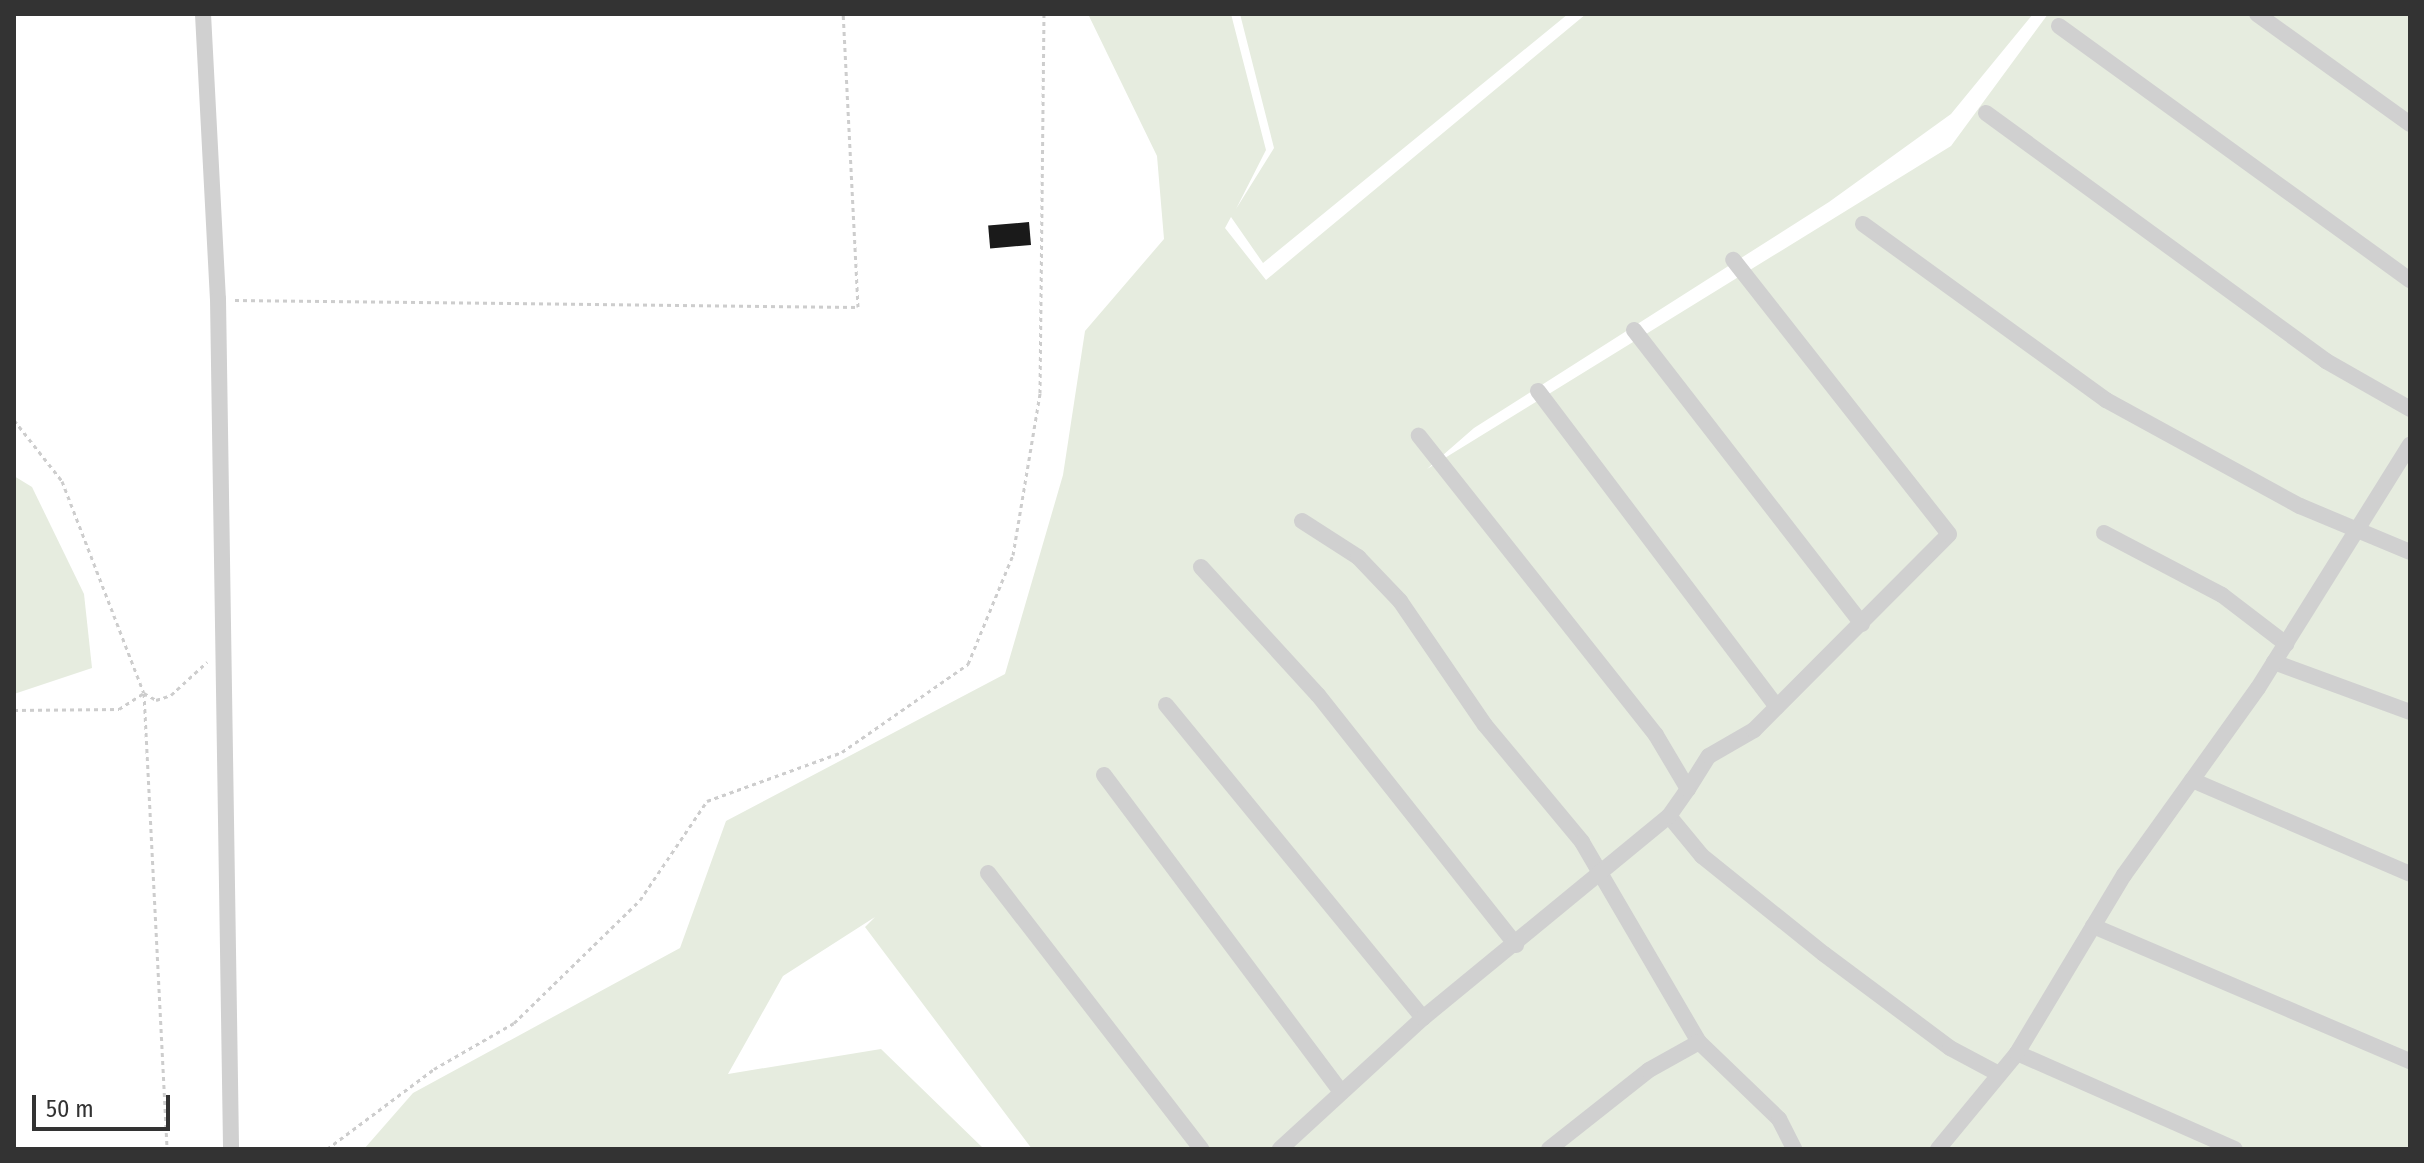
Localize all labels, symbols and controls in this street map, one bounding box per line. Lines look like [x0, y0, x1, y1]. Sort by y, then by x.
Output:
scale bar [36, 1079, 174, 1129]
text: 50 m [46, 1095, 94, 1123]

